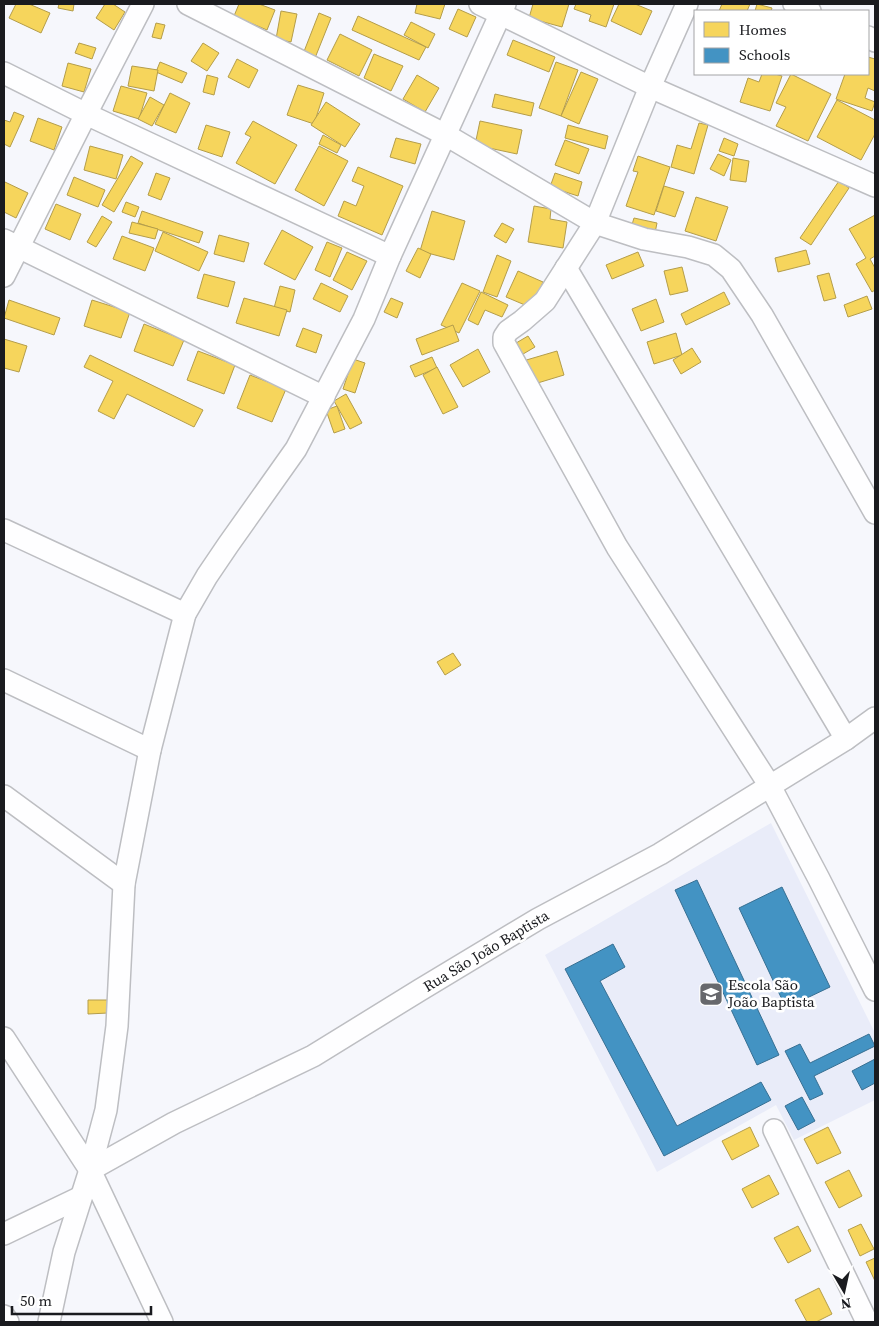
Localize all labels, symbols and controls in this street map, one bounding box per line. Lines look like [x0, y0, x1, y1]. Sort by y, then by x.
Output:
legend [694, 10, 869, 75]
text: Homes [739, 19, 786, 40]
text: Schools [739, 44, 790, 65]
street label: Rua São João Baptista [419, 905, 553, 996]
place label: Escola São João Baptista [727, 974, 815, 1012]
school or university icon: Escola São João Baptista [698, 981, 724, 1007]
north arrow [819, 1266, 869, 1316]
scale bar [12, 1284, 151, 1316]
text: 50 m [20, 1290, 52, 1311]
text: N [839, 1293, 853, 1315]

